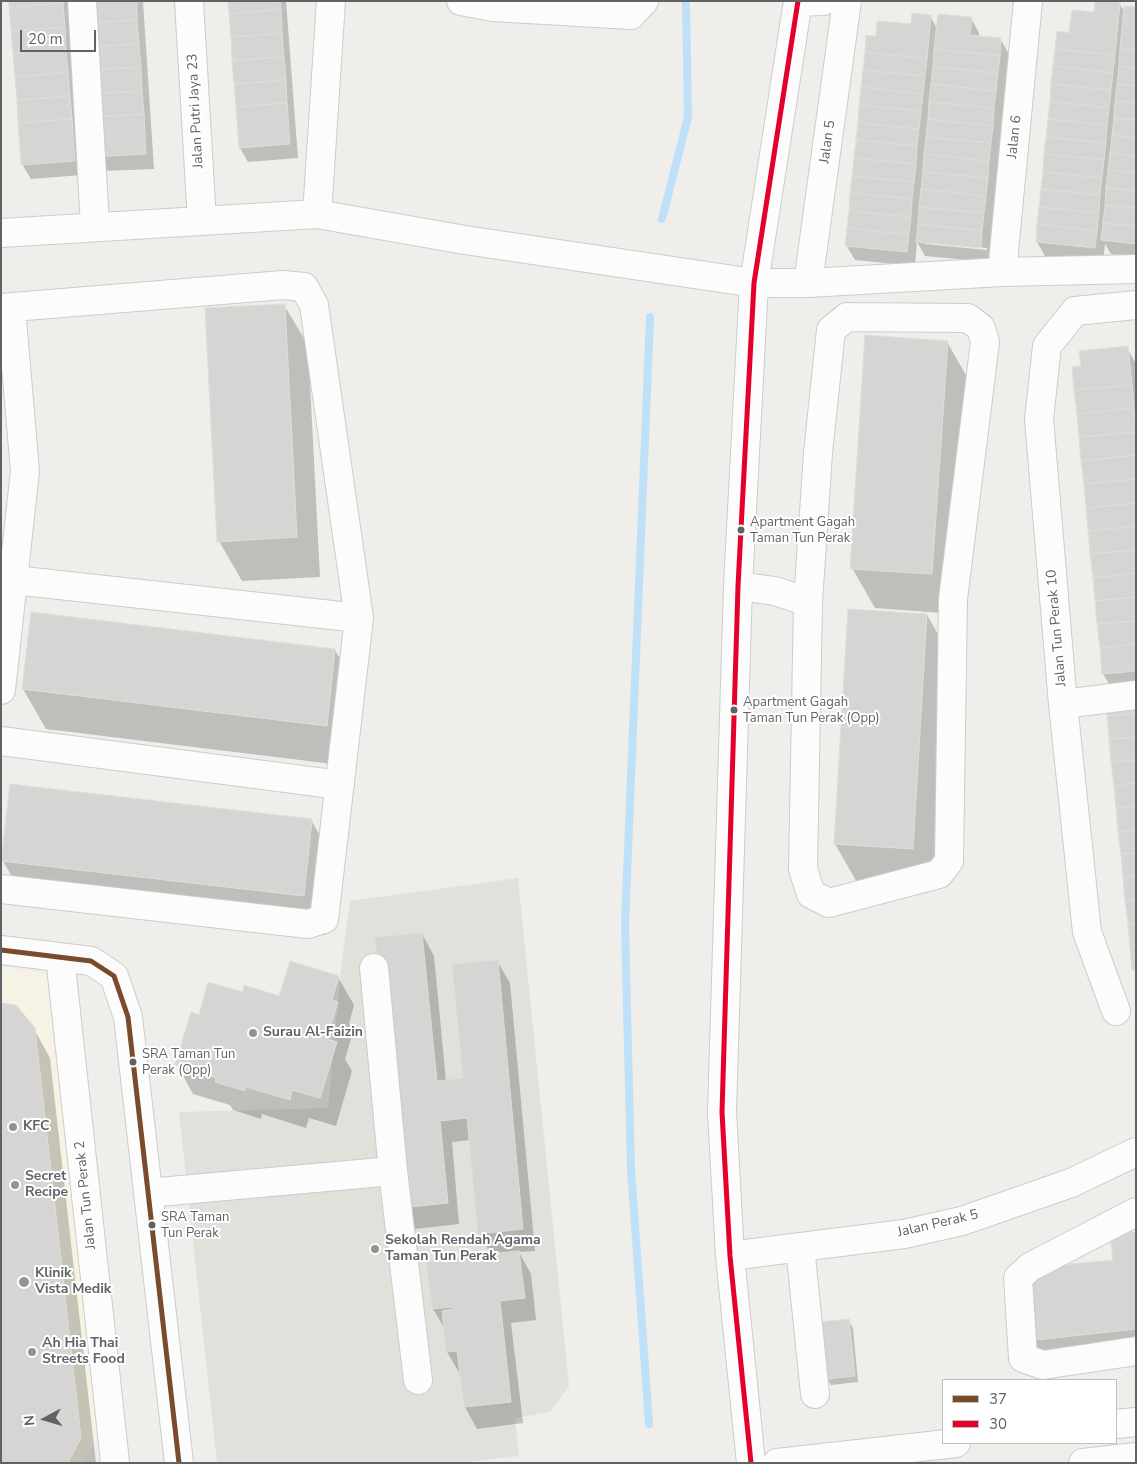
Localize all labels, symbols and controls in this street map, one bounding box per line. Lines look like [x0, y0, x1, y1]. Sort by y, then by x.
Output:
scale bar [22, 20, 99, 52]
text: 20 m [28, 29, 63, 49]
street label: Jalan Putri Jaya 23 [185, 53, 207, 169]
street label: Jalan 6 [1004, 115, 1026, 159]
street label: Jalan 5 [817, 119, 839, 165]
place label: Apartment Gagah Taman Tun Perak [750, 515, 855, 546]
marker: Apartment Gagah Taman Tun Perak [736, 525, 746, 535]
street label: Jalan Tun Perak 10 [1044, 569, 1070, 687]
place label: Apartment Gagah Taman Tun Perak (Opp) [743, 695, 880, 726]
marker: Apartment Gagah Taman Tun Perak (Opp) [729, 705, 739, 715]
place label: Surau Al-Faizin [263, 1025, 363, 1041]
marker: Surau Al-Faizin [247, 1027, 259, 1039]
place label: SRA Taman Tun Perak (Opp) [142, 1047, 235, 1078]
marker: SRA Taman Tun Perak (Opp) [128, 1057, 138, 1067]
place label: KFC [23, 1119, 49, 1135]
marker: KFC [7, 1121, 19, 1133]
street label: Jalan Tun Perak 2 [72, 1140, 100, 1250]
place label: Secret Recipe [25, 1169, 68, 1202]
marker: Secret Recipe [9, 1179, 21, 1191]
street label: Jalan Perak 5 [896, 1207, 980, 1241]
place label: SRA Taman Tun Perak [161, 1210, 229, 1241]
marker: SRA Taman Tun Perak [147, 1220, 157, 1230]
place label: Sekolah Rendah Agama Taman Tun Perak [385, 1233, 541, 1266]
marker: Sekolah Rendah Agama Taman Tun Perak [369, 1243, 381, 1255]
place label: Klinik Vista Medik [35, 1266, 111, 1298]
marker: Klinik Vista Medik [17, 1275, 31, 1289]
place label: Ah Hia Thai Streets Food [42, 1336, 125, 1368]
marker: Ah Hia Thai Streets Food [26, 1346, 38, 1358]
legend [942, 1379, 1117, 1444]
text: 37 [989, 1389, 1007, 1409]
north arrow [20, 1394, 70, 1444]
text: N [20, 1414, 40, 1427]
text: 30 [989, 1414, 1007, 1434]

